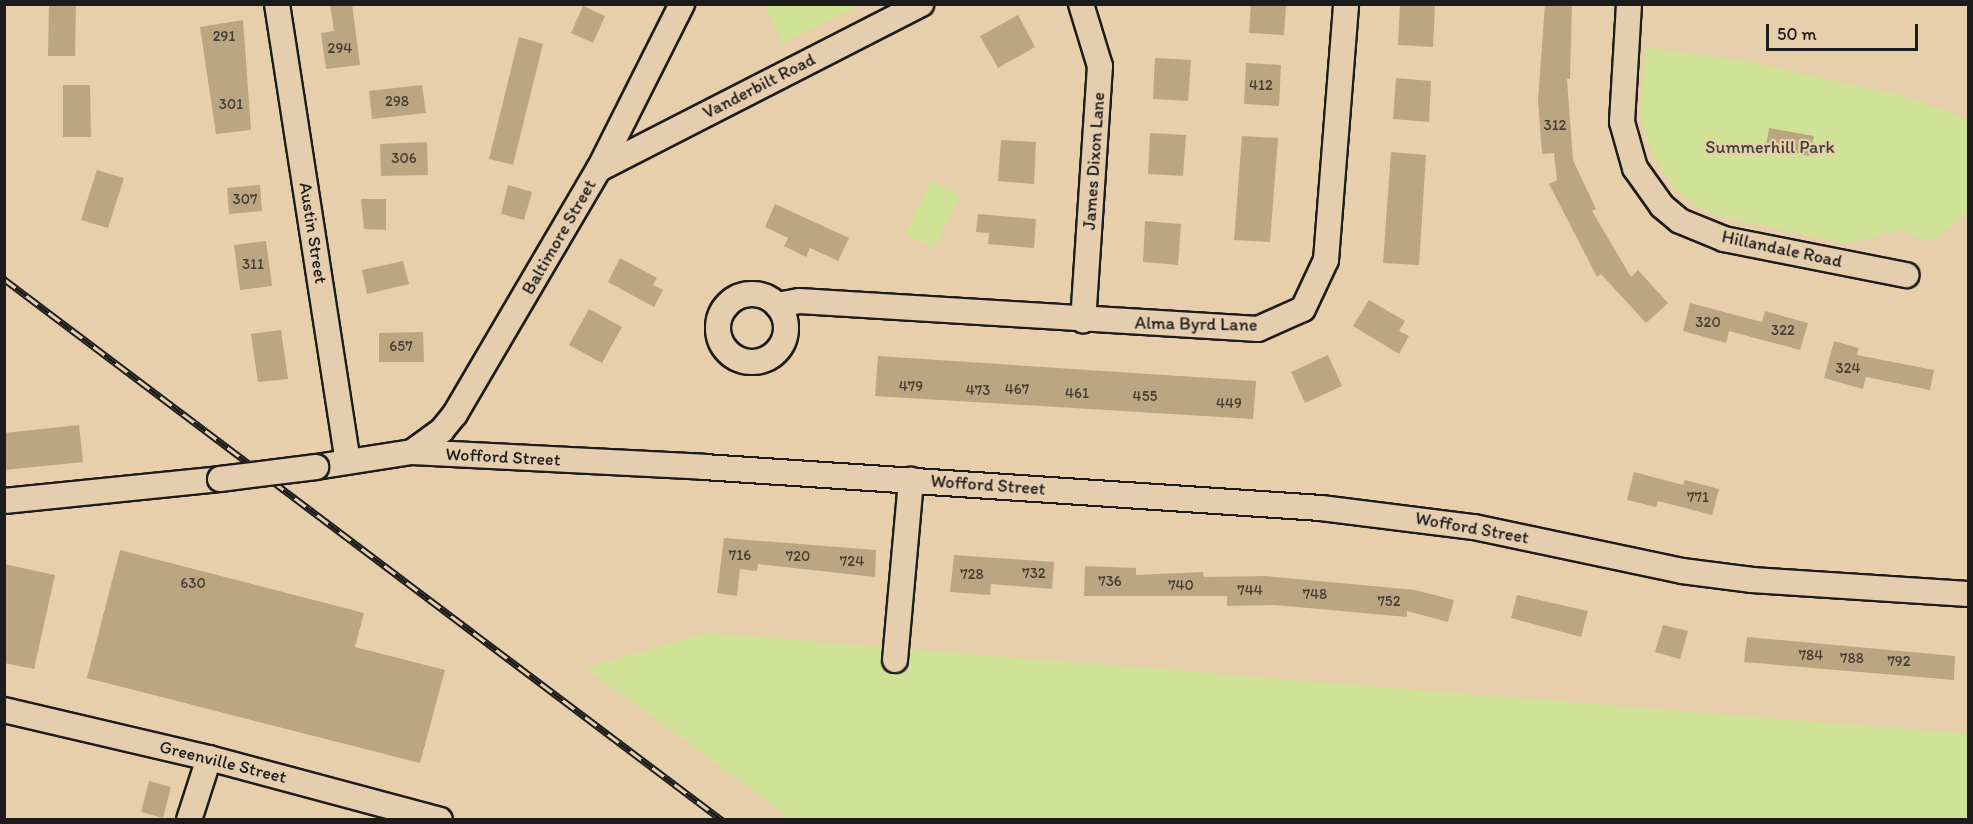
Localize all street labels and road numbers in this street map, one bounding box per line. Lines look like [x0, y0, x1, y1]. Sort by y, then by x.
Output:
street label: Vanderbilt Road [699, 48, 819, 124]
street label: James Dixon Lane [1078, 91, 1110, 231]
street label: Baltimore Street [517, 176, 601, 298]
street label: Austin Street [294, 181, 332, 285]
street label: Hillandale Road [1720, 226, 1844, 272]
street label: Alma Byrd Lane [1135, 312, 1257, 336]
street label: Wofford Street [445, 443, 561, 471]
street label: Wofford Street [930, 470, 1046, 500]
street label: Wofford Street [1414, 507, 1530, 549]
street label: Greenville Street [158, 736, 288, 788]

